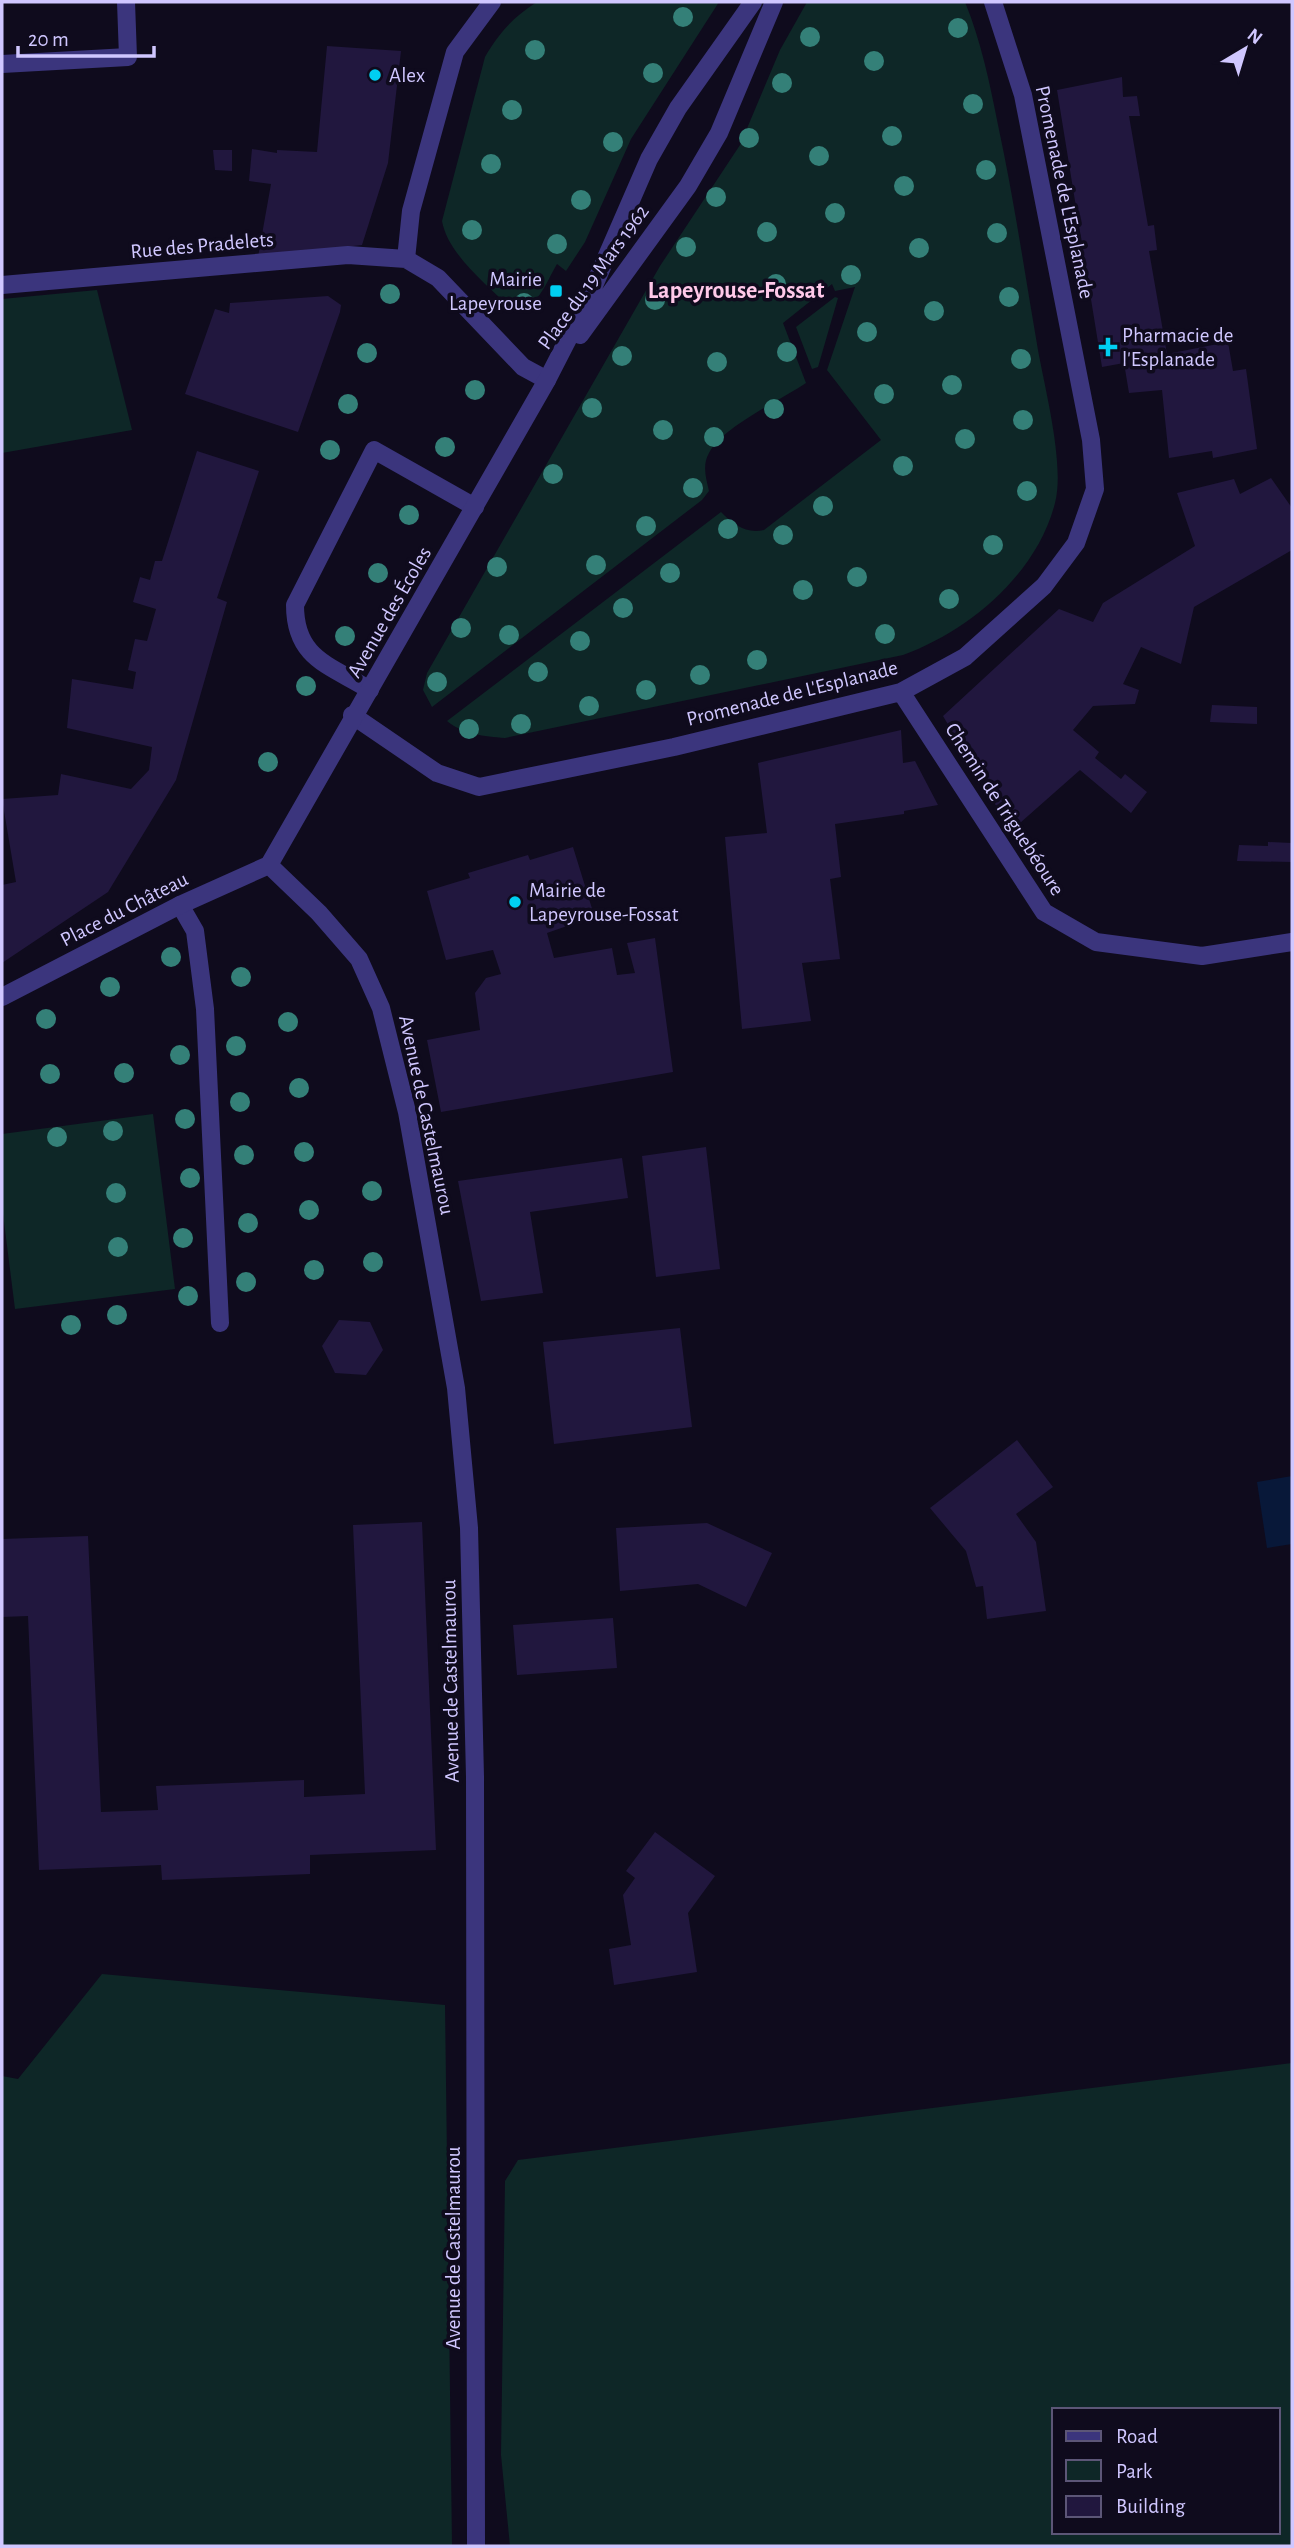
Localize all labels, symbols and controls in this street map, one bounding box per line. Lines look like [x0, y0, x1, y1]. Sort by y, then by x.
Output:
scale bar [18, 14, 154, 58]
north arrow [1210, 14, 1280, 84]
text: N [1243, 25, 1266, 48]
text: 20 m [28, 29, 69, 50]
place label: Alex [389, 65, 425, 86]
marker: Alex [367, 67, 383, 83]
street label: Promenade de L'Esplanade [1032, 84, 1097, 300]
street label: Place du 19 Mars 1962 [534, 201, 653, 353]
street label: Rue des Pradelets [130, 229, 275, 262]
place label: Mairie Lapeyrouse [449, 269, 542, 314]
district label: Lapeyrouse-Fossat [648, 279, 824, 303]
marker: Mairie Lapeyrouse [548, 283, 564, 299]
place label: Pharmacie de l'Esplanade [1122, 325, 1233, 370]
marker: Pharmacie de l'Esplanade [1100, 339, 1116, 355]
street label: Avenue des Écoles [342, 542, 435, 681]
street label: Promenade de L'Esplanade [684, 657, 900, 730]
street label: Chemin de Triguebéoure [941, 719, 1068, 899]
street label: Place du Château [57, 868, 192, 951]
place label: Mairie de Lapeyrouse-Fossat [529, 880, 679, 925]
marker: Mairie de Lapeyrouse-Fossat [507, 894, 523, 910]
street label: Avenue de Castelmaurou [395, 1014, 458, 1217]
street label: Avenue de Castelmaurou [438, 1579, 463, 1783]
street label: Avenue de Castelmaurou [443, 2146, 464, 2350]
legend [1052, 2408, 1280, 2534]
text: Road [1116, 2426, 1158, 2447]
text: Park [1116, 2461, 1153, 2482]
text: Building [1116, 2496, 1186, 2517]

